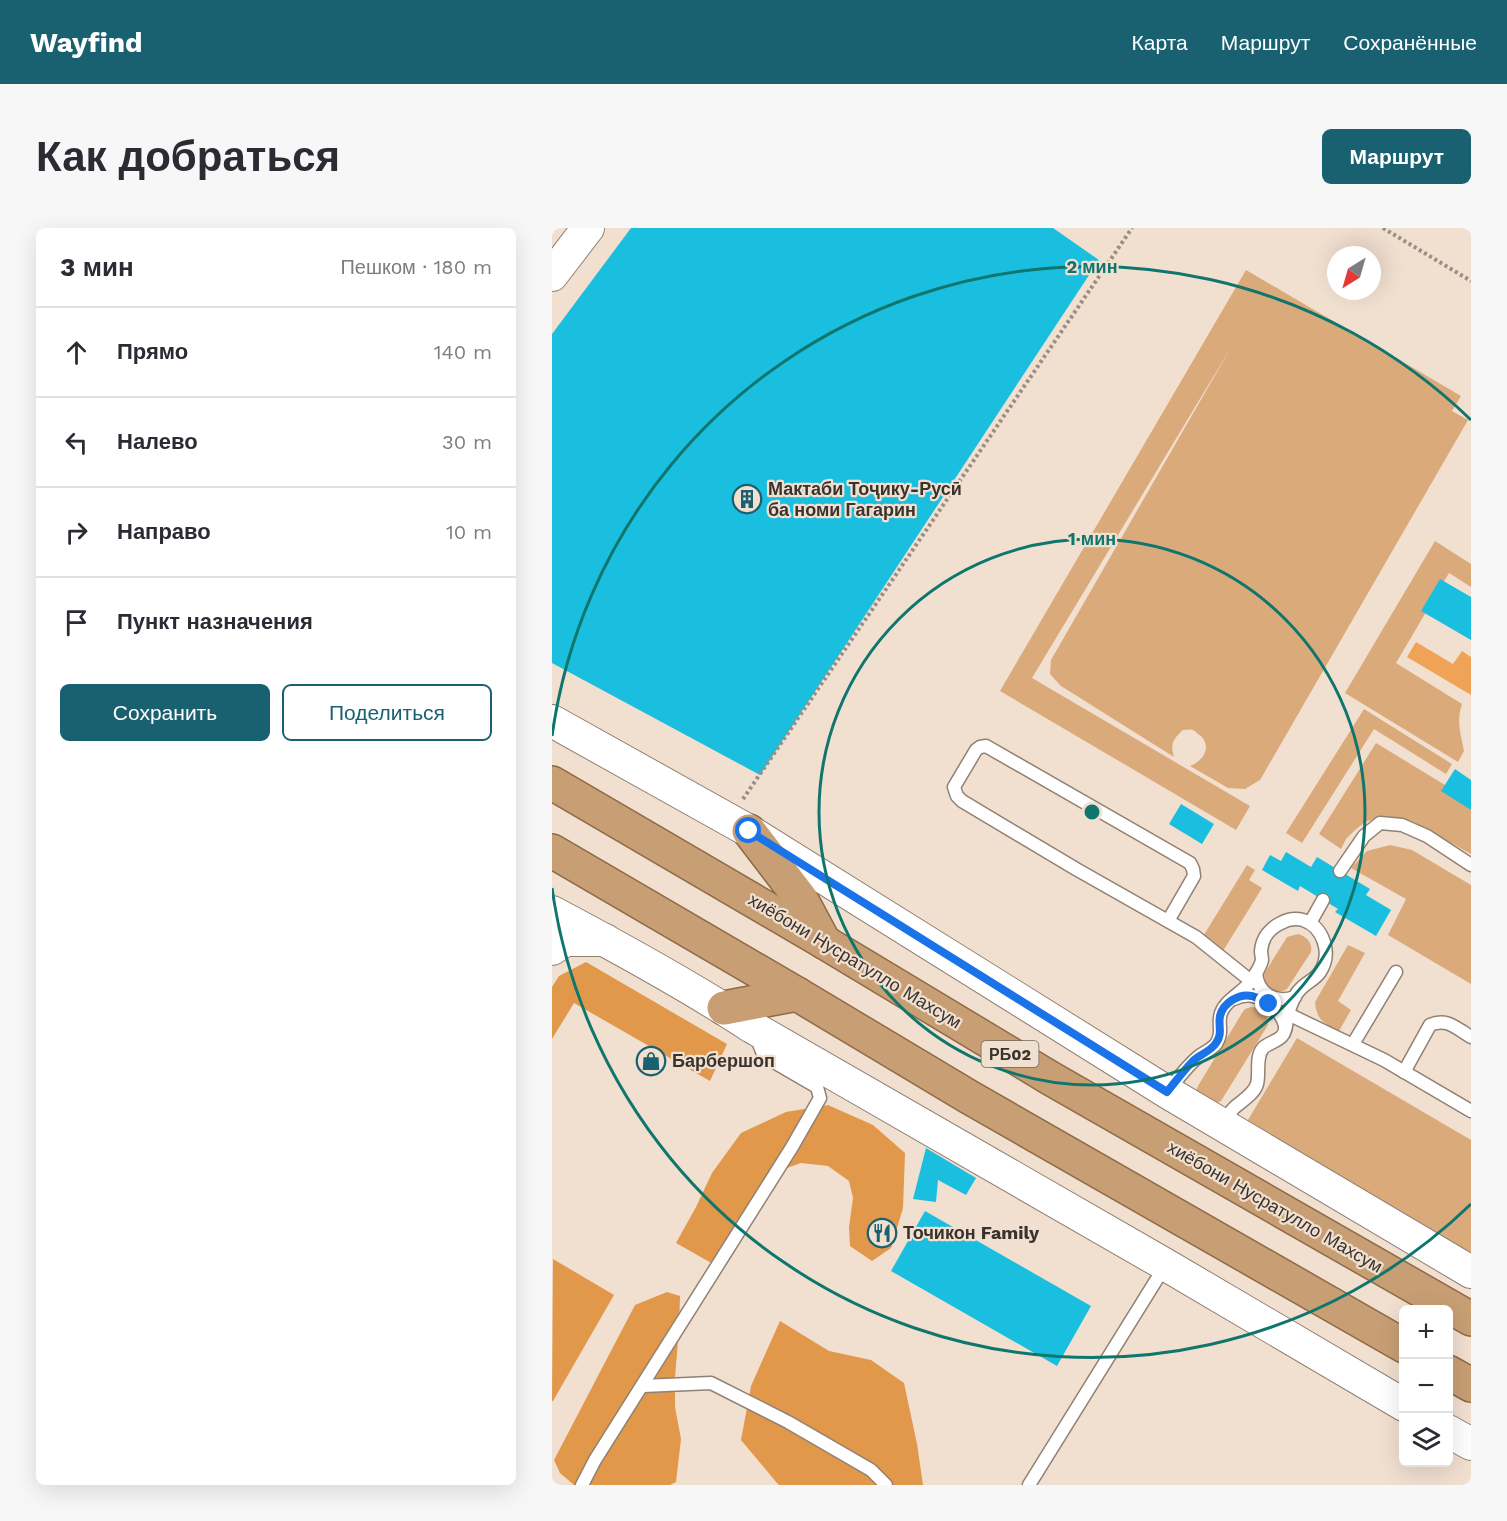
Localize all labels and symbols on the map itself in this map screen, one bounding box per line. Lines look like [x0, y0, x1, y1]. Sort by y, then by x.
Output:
north arrow [1327, 246, 1381, 300]
text: 2 мин [1066, 256, 1118, 277]
place label: Мактаби Тоҷику-Русӣ ба номи Гагарин [768, 478, 962, 520]
building icon: Мактаби Тоҷику-Русӣ ба номи Гагарин [731, 483, 763, 515]
text: 1 мин [1068, 528, 1116, 549]
centre of rings [1082, 802, 1102, 822]
route start [735, 817, 761, 843]
street label: хиёбони Нусратулло Махсум [745, 889, 965, 1033]
route end [1255, 990, 1281, 1016]
road number: РБ02 [982, 1041, 1038, 1067]
shop icon: Барбершоп [635, 1045, 667, 1077]
place label: Барбершоп [672, 1050, 775, 1071]
street label: хиёбони Нусратулло Махсум [1164, 1136, 1386, 1277]
restaurant icon: Точикон Family [866, 1217, 898, 1249]
place label: Точикон Family [903, 1222, 1040, 1243]

